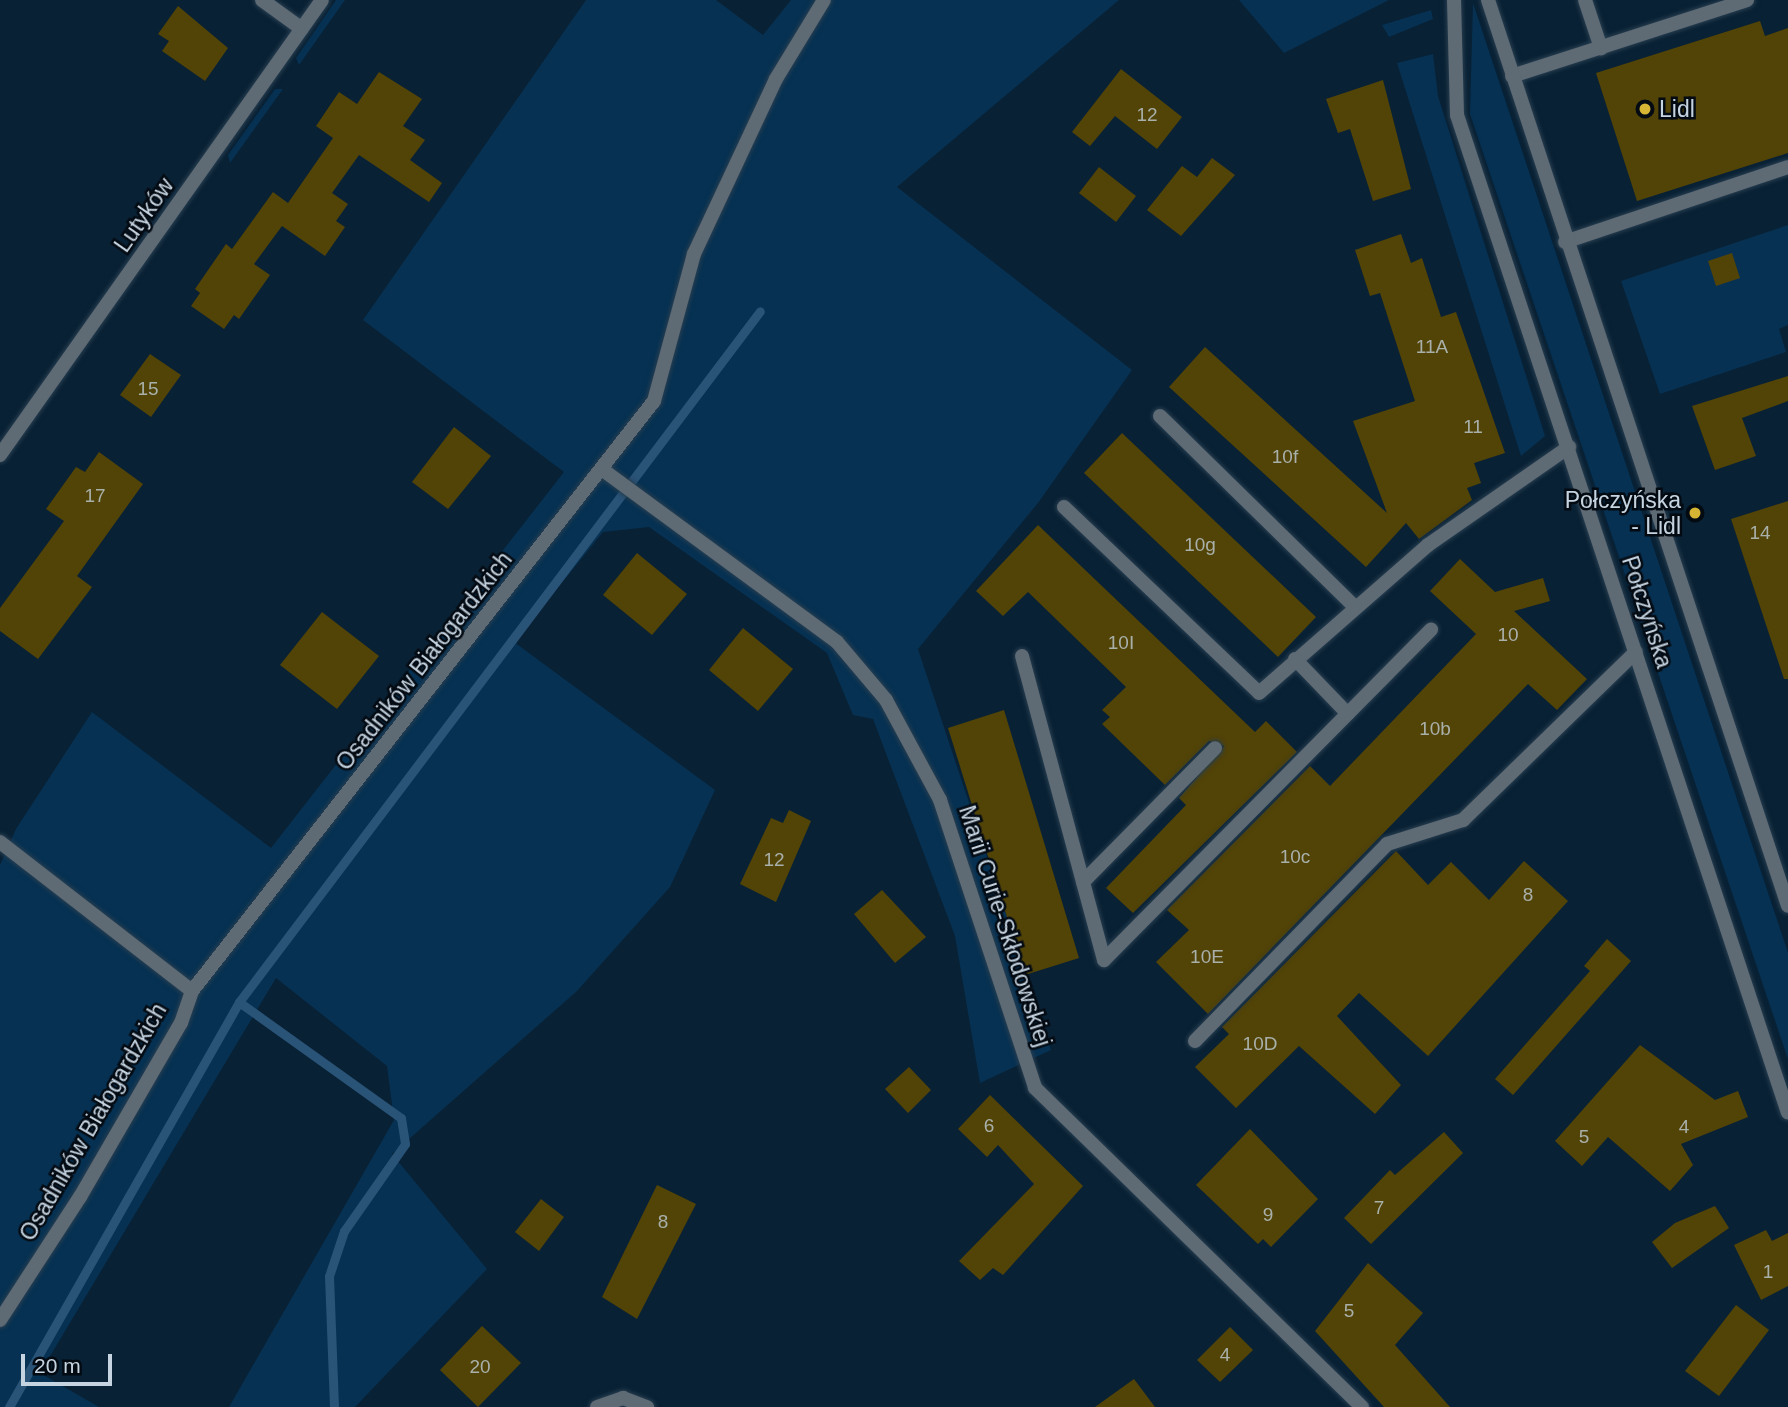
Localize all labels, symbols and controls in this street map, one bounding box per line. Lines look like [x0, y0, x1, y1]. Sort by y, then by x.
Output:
place label: Lidl [1659, 95, 1695, 123]
marker: Lidl [1637, 101, 1653, 117]
house number: 12 [1136, 104, 1158, 126]
street label: Lutyków [108, 173, 180, 257]
house number: 11A [1416, 336, 1448, 358]
house number: 15 [137, 378, 159, 400]
house number: 11 [1463, 416, 1483, 438]
house number: 10f [1272, 446, 1298, 468]
house number: 17 [84, 485, 106, 507]
place label: Połczyńska - Lidl [1565, 486, 1681, 540]
marker: Połczyńska - Lidl [1687, 505, 1703, 521]
house number: 14 [1749, 522, 1771, 544]
house number: 10g [1184, 534, 1216, 556]
street label: Osadników Białogardzkich [330, 546, 518, 776]
street label: Połczyńska [1616, 552, 1678, 672]
house number: 10 [1497, 624, 1519, 646]
house number: 10I [1108, 632, 1134, 654]
house number: 10b [1419, 718, 1451, 740]
street label: Marii Curie-Skłodowskiej [953, 802, 1057, 1050]
house number: 10c [1280, 846, 1310, 868]
house number: 12 [763, 849, 785, 871]
house number: 8 [1523, 884, 1533, 906]
house number: 10E [1190, 946, 1224, 968]
street label: Osadników Białogardzkich [14, 998, 172, 1246]
house number: 10D [1243, 1033, 1277, 1055]
house number: 6 [984, 1115, 994, 1137]
house number: 4 [1679, 1116, 1689, 1138]
house number: 5 [1579, 1126, 1589, 1148]
house number: 7 [1374, 1197, 1384, 1219]
house number: 9 [1263, 1204, 1273, 1226]
house number: 8 [658, 1211, 668, 1233]
house number: 1 [1763, 1261, 1773, 1283]
house number: 5 [1344, 1300, 1354, 1322]
scale bar [24, 1340, 116, 1384]
house number: 4 [1220, 1344, 1230, 1366]
text: 20 m [34, 1354, 81, 1377]
house number: 20 [469, 1356, 491, 1378]

